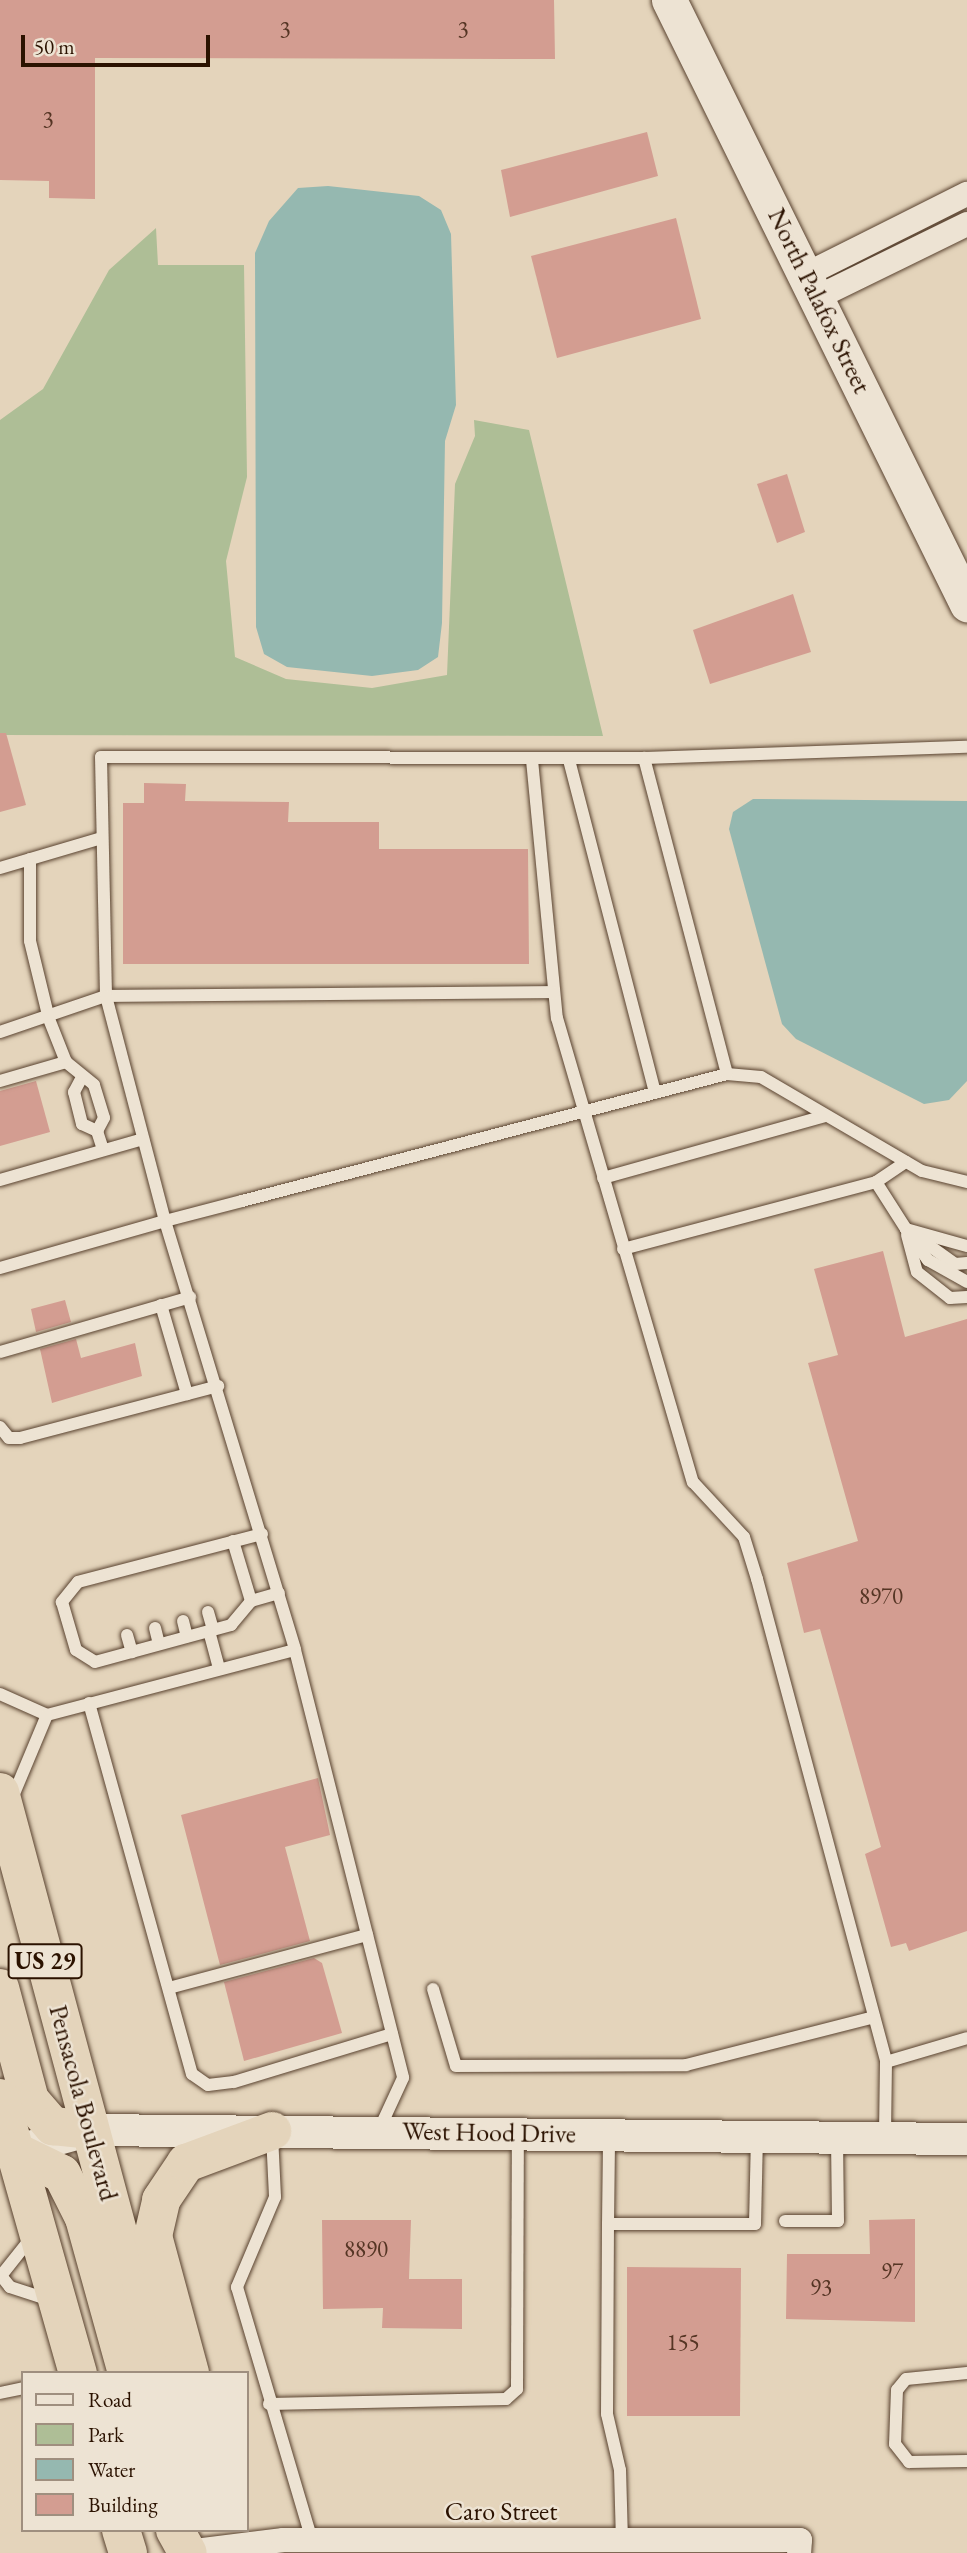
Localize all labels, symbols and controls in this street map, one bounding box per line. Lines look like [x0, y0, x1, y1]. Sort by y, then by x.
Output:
house number: 3 [279, 15, 291, 43]
house number: 3 [457, 15, 469, 43]
scale bar [24, 21, 214, 65]
text: 50 m [34, 33, 75, 60]
house number: 3 [42, 105, 54, 133]
street label: North Palafox Street [761, 203, 877, 399]
house number: 8970 [859, 1582, 903, 1610]
road number: US 29 [7, 1940, 84, 1982]
street label: Pensacola Boulevard [42, 2002, 124, 2204]
street label: West Hood Drive [402, 2116, 576, 2150]
house number: 8890 [344, 2235, 388, 2263]
house number: 97 [881, 2257, 903, 2285]
house number: 93 [810, 2273, 832, 2301]
house number: 155 [666, 2328, 700, 2356]
legend [21, 2371, 248, 2532]
text: Road [88, 2386, 132, 2413]
text: Park [88, 2421, 124, 2448]
text: Water [88, 2456, 135, 2483]
text: Building [88, 2491, 158, 2518]
street label: Caro Street [445, 2496, 557, 2528]

